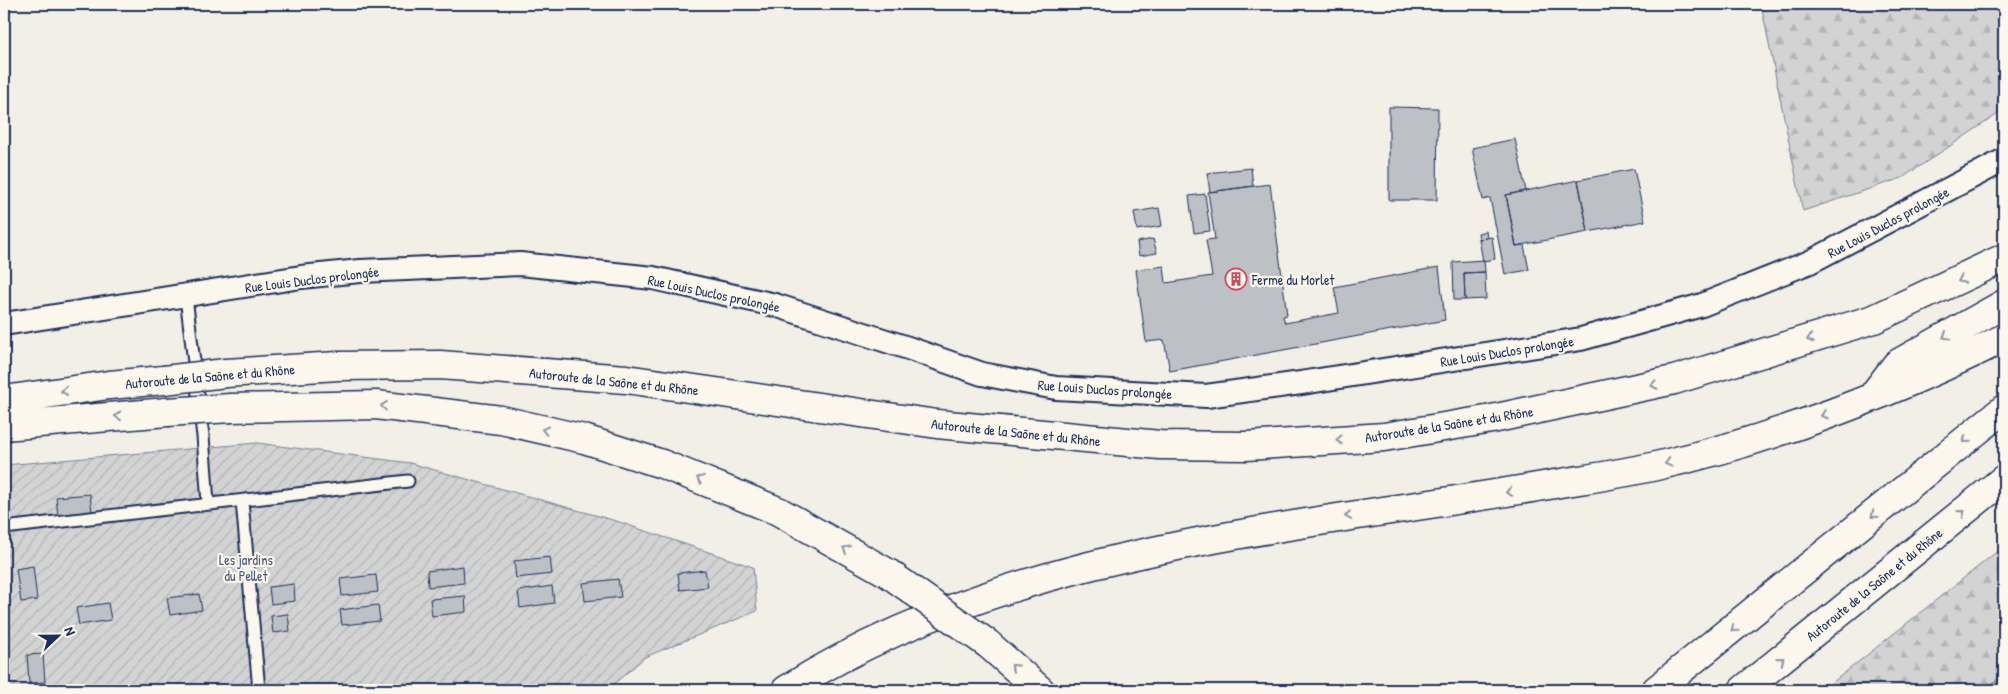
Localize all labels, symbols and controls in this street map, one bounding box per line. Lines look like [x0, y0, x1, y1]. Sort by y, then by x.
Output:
street label: Rue Louis Duclos prolongée [1824, 182, 1953, 263]
street label: Rue Louis Duclos prolongée [244, 261, 381, 298]
building icon: Ferme du Morlet [1224, 267, 1248, 291]
street label: Rue Louis Duclos prolongée [646, 270, 782, 317]
place label: Ferme du Morlet [1251, 270, 1334, 289]
one-way arrow [1957, 273, 1966, 284]
one-way arrow [1943, 330, 1952, 340]
street label: Rue Louis Duclos prolongée [1439, 331, 1576, 372]
one-way arrow [1806, 333, 1814, 343]
street label: Autoroute de la Saône et du Rhône [124, 359, 296, 393]
street label: Autoroute de la Saône et du Rhône [528, 363, 700, 399]
street label: Rue Louis Duclos prolongée [1037, 375, 1173, 404]
one-way arrow [1649, 379, 1658, 389]
one-way arrow [59, 386, 68, 396]
one-way arrow [380, 401, 388, 412]
street label: Autoroute de la Saône et du Rhône [1363, 401, 1535, 447]
one-way arrow [114, 410, 122, 421]
one-way arrow [1820, 410, 1829, 420]
street label: Autoroute de la Saône et du Rhône [930, 414, 1102, 450]
one-way arrow [540, 425, 549, 436]
one-way arrow [1335, 434, 1343, 445]
one-way arrow [1963, 434, 1972, 443]
one-way arrow [1665, 457, 1673, 467]
one-way arrow [696, 475, 704, 485]
one-way arrow [1504, 486, 1513, 496]
one-way arrow [1871, 510, 1880, 518]
one-way arrow [1344, 511, 1352, 521]
one-way arrow [1956, 511, 1965, 519]
street label: Autoroute de la Saône et du Rhône [1802, 523, 1946, 645]
one-way arrow [842, 545, 851, 555]
park label: Les jardins du Pellet [219, 550, 273, 585]
north arrow [32, 612, 82, 662]
one-way arrow [1731, 623, 1740, 631]
text: N [60, 624, 81, 638]
one-way arrow [1776, 656, 1785, 665]
one-way arrow [1011, 664, 1020, 673]

